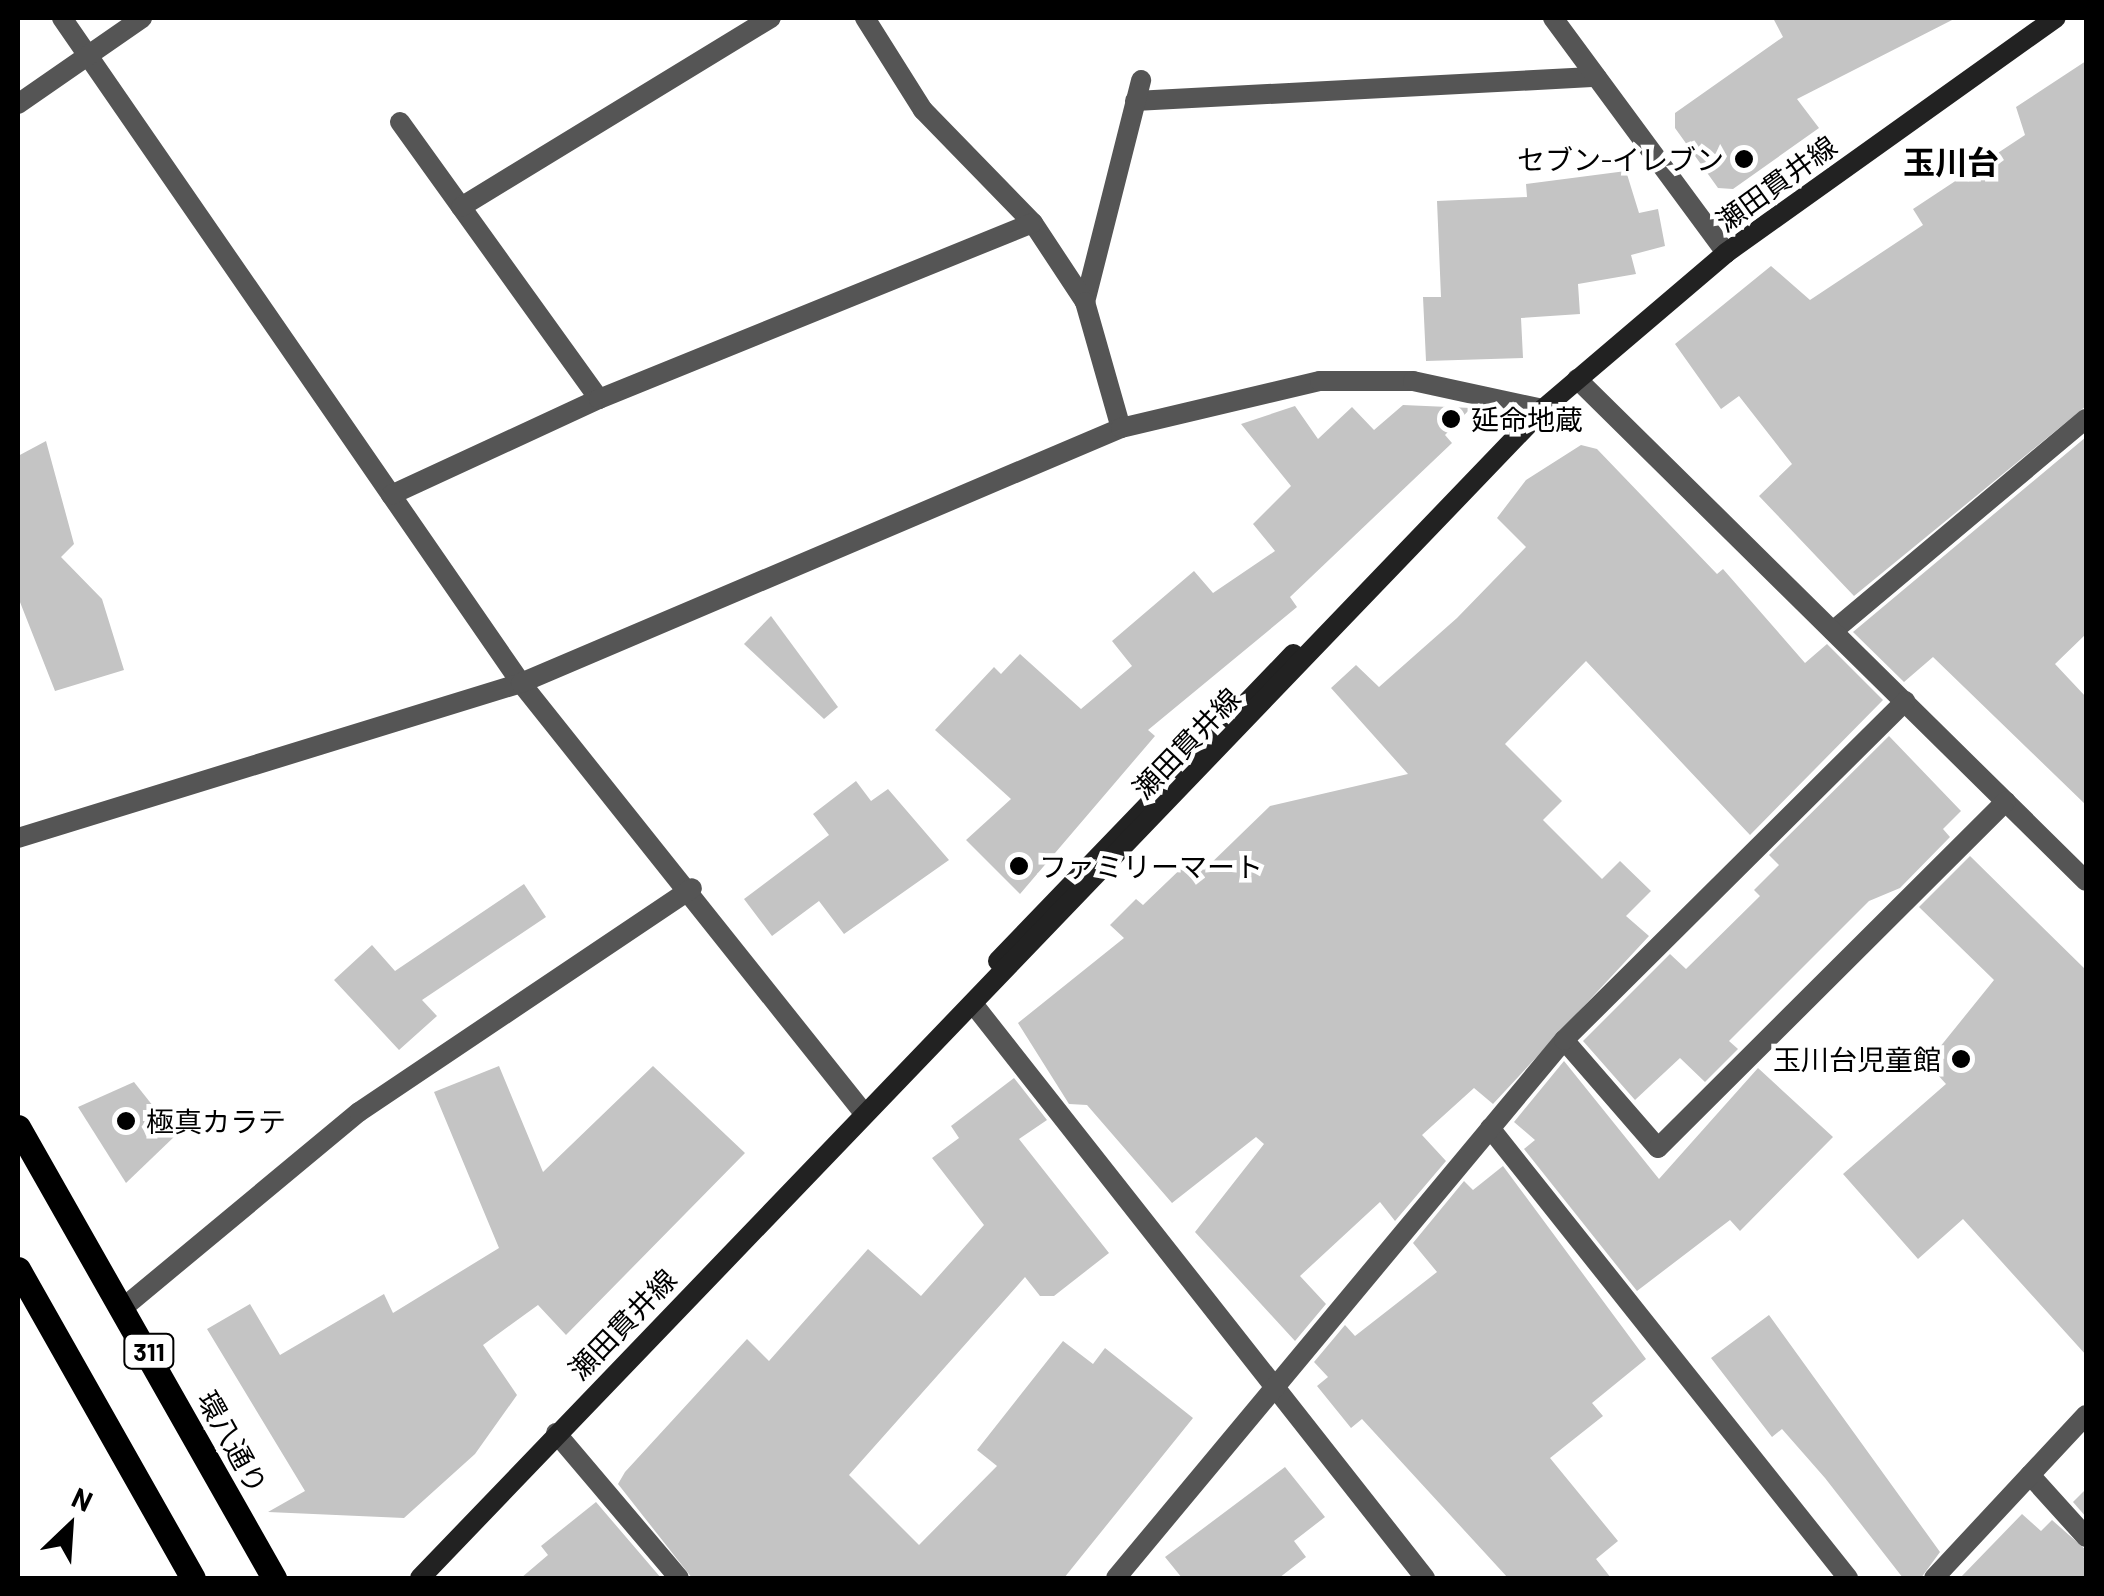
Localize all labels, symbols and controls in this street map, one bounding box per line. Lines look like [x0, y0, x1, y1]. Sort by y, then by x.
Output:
street label: 瀬田貫井線 [1709, 128, 1843, 238]
place label: セブン-イレブン [1517, 142, 1724, 176]
district label: 玉川台 [1903, 142, 1999, 180]
marker: セブン-イレブン [1733, 148, 1755, 170]
place label: 延命地蔵 [1471, 402, 1583, 436]
marker: 延命地蔵 [1440, 408, 1462, 430]
street label: 瀬田貫井線 [1125, 681, 1247, 805]
place label: ファミリーマート [1039, 849, 1263, 883]
marker: ファミリーマート [1008, 855, 1030, 877]
place label: 玉川台児童館 [1773, 1042, 1941, 1076]
marker: 玉川台児童館 [1950, 1048, 1972, 1070]
place label: 極真カラテ [146, 1104, 286, 1138]
marker: 極真カラテ [115, 1110, 137, 1132]
street label: 瀬田貫井線 [561, 1262, 683, 1386]
road number: 311 [122, 1331, 176, 1371]
street label: 環八通り [191, 1385, 275, 1499]
north arrow [20, 1476, 120, 1576]
text: N [67, 1479, 98, 1518]

